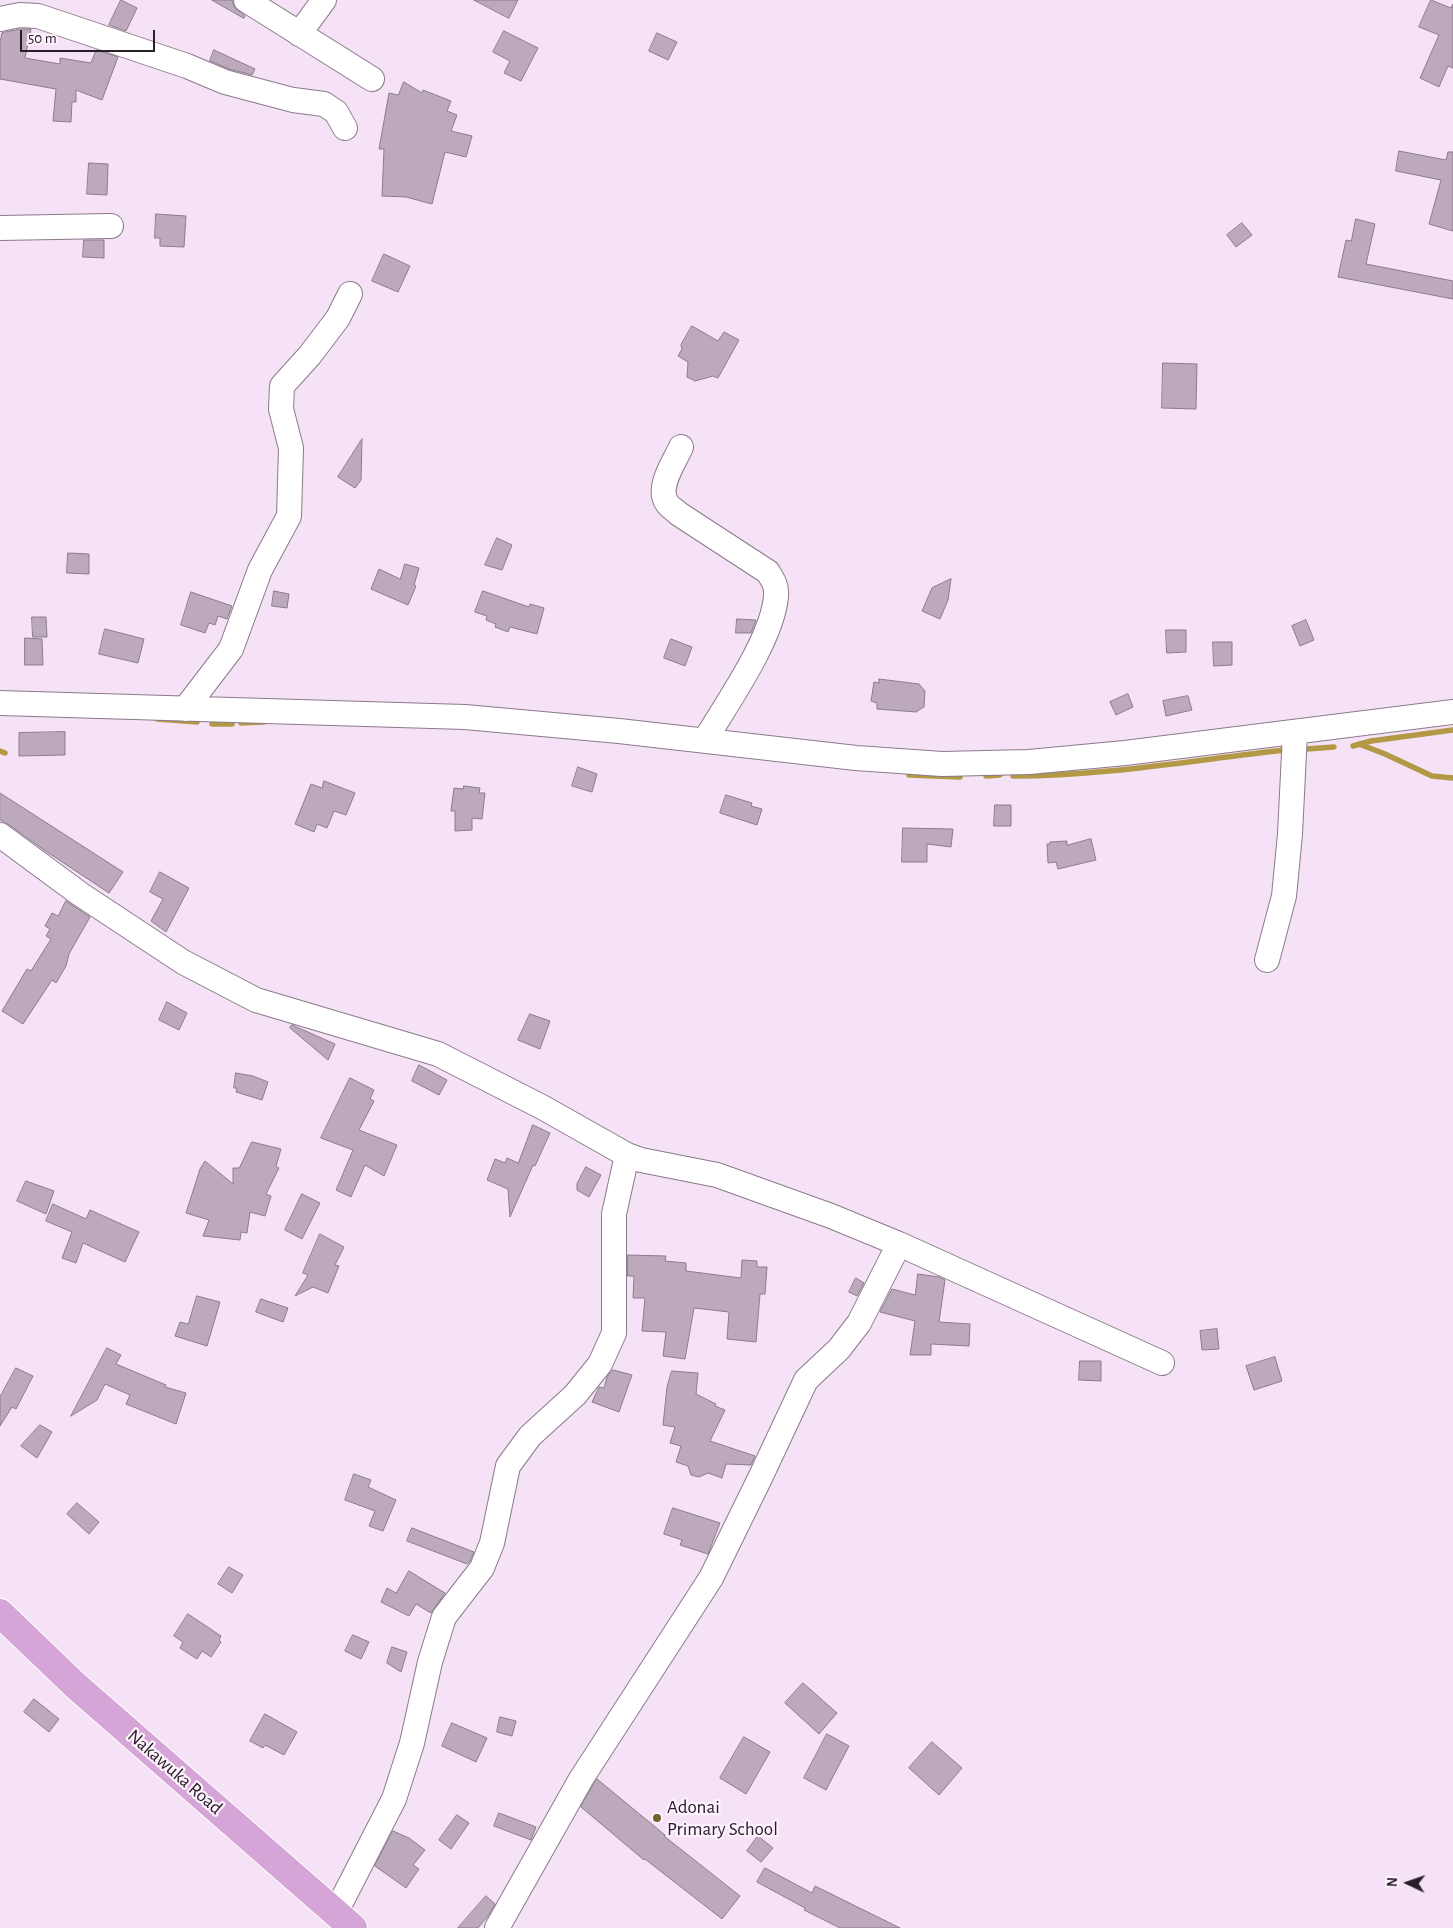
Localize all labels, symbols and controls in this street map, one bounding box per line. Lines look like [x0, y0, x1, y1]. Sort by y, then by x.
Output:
scale bar [22, 20, 158, 52]
text: 50 m [28, 31, 57, 46]
street label: Nakawuka Road [123, 1724, 227, 1820]
place label: Adonai Primary School [667, 1796, 778, 1840]
marker: Adonai Primary School [651, 1812, 663, 1824]
north arrow [1383, 1858, 1433, 1908]
text: N [1386, 1877, 1400, 1887]

